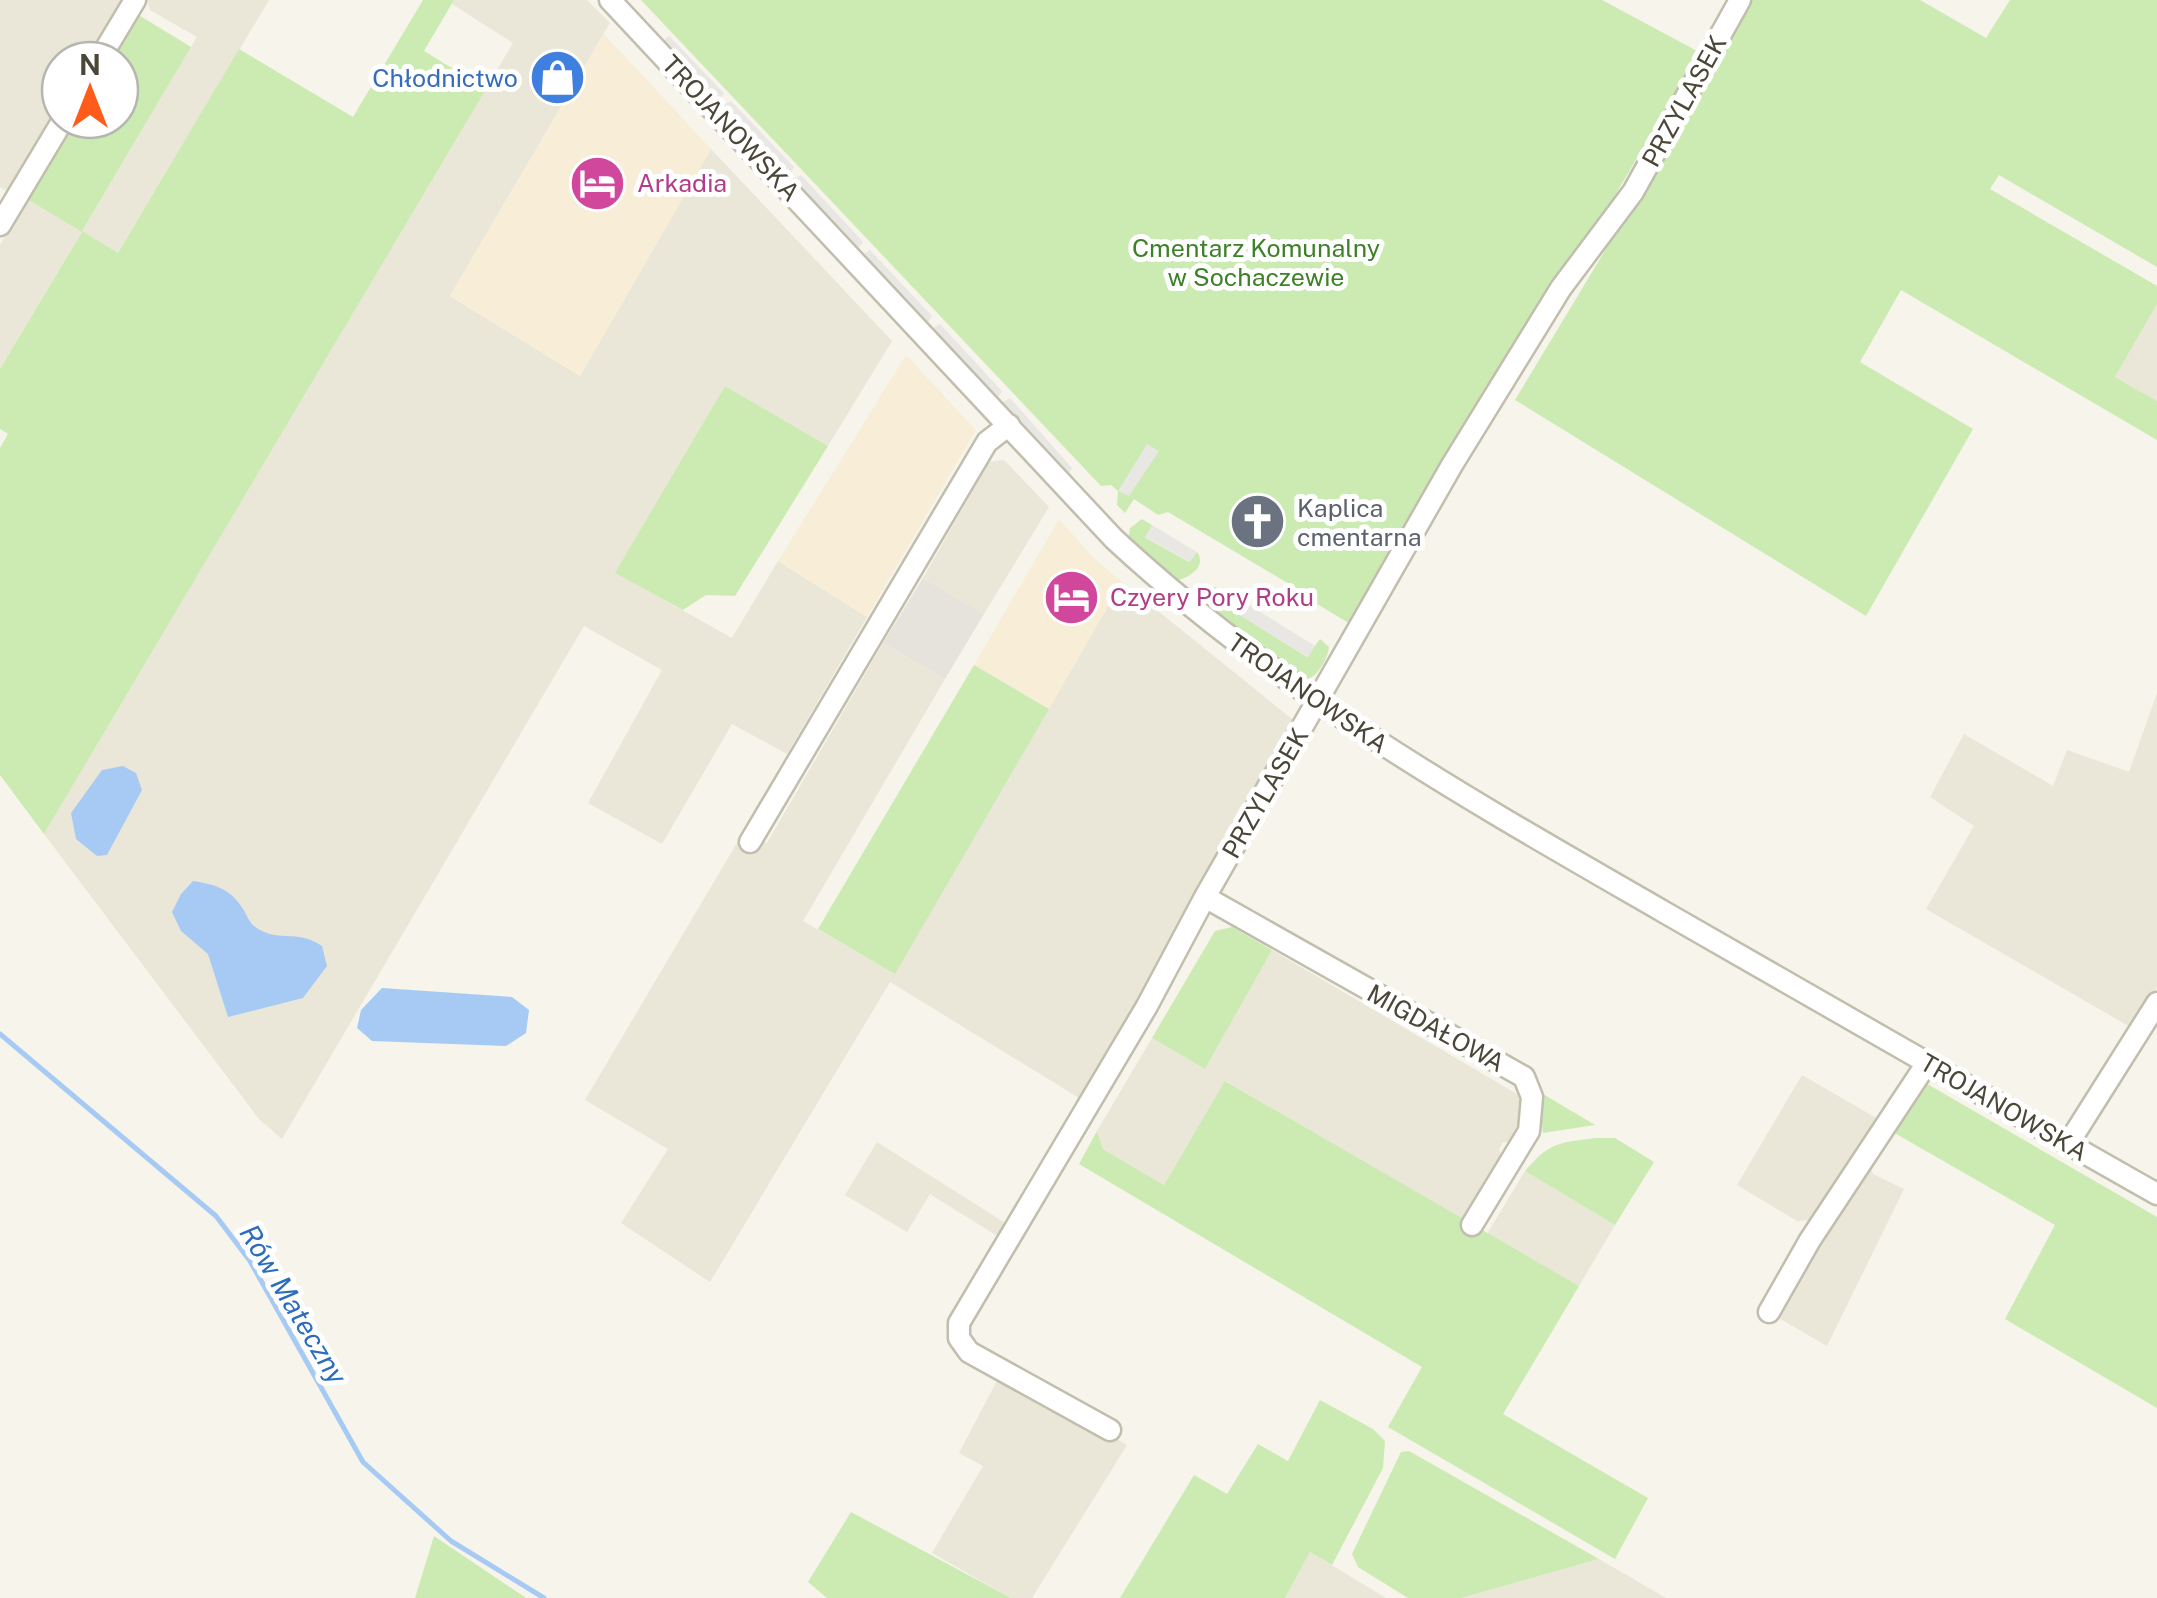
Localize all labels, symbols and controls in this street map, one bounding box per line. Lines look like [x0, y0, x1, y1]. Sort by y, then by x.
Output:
street label: PRZYLASEK [1636, 30, 1732, 172]
north arrow [40, 40, 140, 140]
text: N [79, 48, 101, 81]
shop icon: Chłodnictwo [527, 48, 587, 108]
street label: TROJANOWSKA [656, 49, 806, 207]
place label: Chłodnictwo [372, 63, 518, 93]
hotel icon: Arkadia [568, 153, 628, 213]
place label: Arkadia [637, 168, 727, 198]
park label: Cmentarz Komunalny w Sochaczewie [1132, 233, 1380, 292]
church icon: Kaplica cmentarna [1228, 492, 1288, 552]
place label: Kaplica cmentarna [1297, 493, 1422, 552]
hotel icon: Czyery Pory Roku [1041, 567, 1101, 627]
place label: Czyery Pory Roku [1110, 582, 1314, 612]
street label: TROJANOWSKA [1222, 627, 1394, 759]
street label: PRZYLASEK [1216, 722, 1314, 864]
street label: MIGDAŁOWA [1362, 978, 1510, 1078]
street label: TROJANOWSKA [1915, 1047, 2093, 1167]
water label: Rów Mateczny [233, 1218, 355, 1390]

